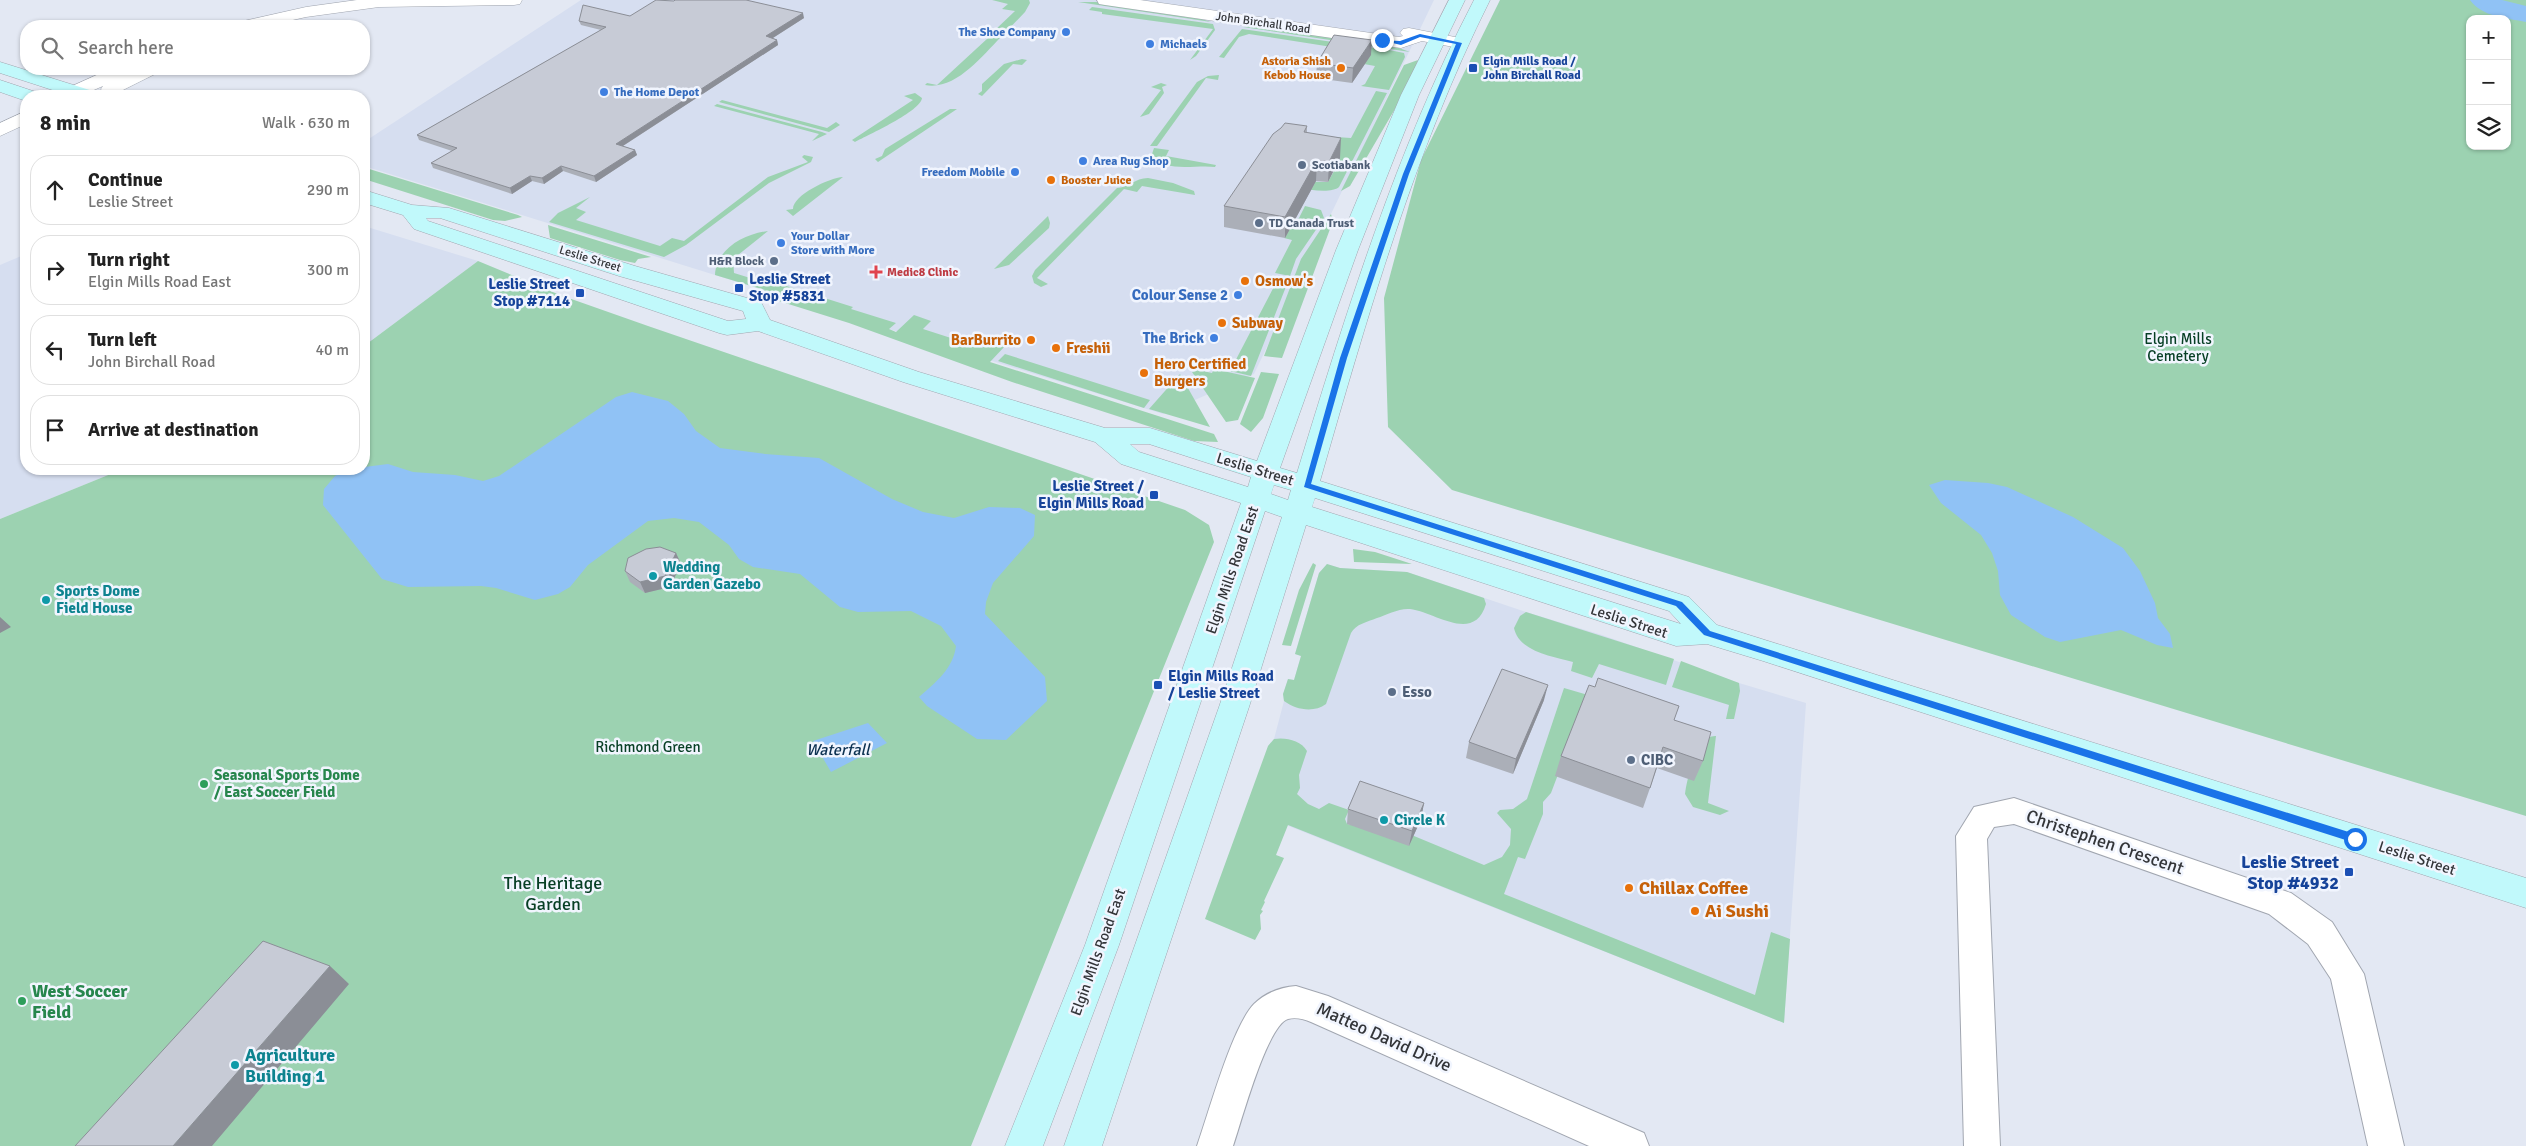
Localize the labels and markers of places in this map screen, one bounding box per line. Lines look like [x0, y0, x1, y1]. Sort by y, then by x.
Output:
place label: The Shoe Company [958, 25, 1056, 40]
marker: The Shoe Company [1060, 26, 1072, 38]
place label: Michaels [1160, 37, 1208, 52]
marker: Michaels [1144, 38, 1156, 50]
place label: Astoria Shish Kebob House [1261, 54, 1331, 83]
place label: Elgin Mills Road / John Birchall Road [1483, 54, 1581, 83]
marker: Astoria Shish Kebob House [1335, 62, 1347, 74]
marker: Elgin Mills Road / John Birchall Road [1467, 62, 1479, 74]
place label: The Home Depot [614, 85, 700, 100]
marker: The Home Depot [598, 86, 610, 98]
place label: Area Rug Shop [1093, 154, 1169, 169]
marker: Area Rug Shop [1077, 155, 1089, 167]
place label: Scotiabank [1312, 158, 1371, 173]
marker: Scotiabank [1296, 159, 1308, 171]
place label: Freedom Mobile [921, 165, 1005, 180]
marker: Freedom Mobile [1009, 166, 1021, 178]
place label: Booster Juice [1061, 173, 1131, 188]
marker: Booster Juice [1045, 174, 1057, 186]
place label: TD Canada Trust [1269, 216, 1354, 231]
marker: TD Canada Trust [1253, 217, 1265, 229]
place label: Your Dollar Store with More [790, 229, 875, 258]
marker: Your Dollar Store with More [775, 237, 787, 249]
place label: H&R Block [709, 254, 765, 269]
marker: H&R Block [768, 255, 780, 267]
marker: Medic8 Clinic [869, 265, 883, 279]
place label: Medic8 Clinic [887, 265, 958, 280]
place label: Leslie Street Stop #5831 [749, 270, 831, 305]
place label: Osmow's [1255, 272, 1313, 290]
place label: Leslie Street Stop #7114 [488, 275, 570, 310]
marker: Osmow's [1239, 275, 1251, 287]
marker: Leslie Street Stop #5831 [733, 282, 745, 294]
place label: Colour Sense 2 [1132, 286, 1228, 304]
marker: Leslie Street Stop #7114 [574, 287, 586, 299]
marker: Colour Sense 2 [1232, 289, 1244, 301]
place label: Subway [1232, 314, 1283, 332]
marker: Subway [1216, 317, 1228, 329]
place label: The Brick [1143, 329, 1204, 347]
place label: BarBurrito [951, 331, 1021, 349]
marker: The Brick [1208, 332, 1220, 344]
marker: BarBurrito [1025, 334, 1037, 346]
place label: Freshii [1066, 339, 1111, 357]
marker: Freshii [1050, 342, 1062, 354]
place label: Hero Certified Burgers [1154, 355, 1246, 390]
marker: Hero Certified Burgers [1138, 367, 1150, 379]
place label: Leslie Street / Elgin Mills Road [1038, 477, 1144, 512]
marker: Leslie Street / Elgin Mills Road [1148, 489, 1160, 501]
place label: Wedding Garden Gazebo [663, 558, 761, 593]
marker: Wedding Garden Gazebo [647, 570, 659, 582]
place label: Sports Dome Field House [56, 582, 140, 617]
marker: Sports Dome Field House [40, 594, 52, 606]
place label: Elgin Mills Road / Leslie Street [1168, 667, 1274, 702]
marker: Elgin Mills Road / Leslie Street [1152, 679, 1164, 691]
place label: Esso [1402, 683, 1432, 701]
marker: Esso [1386, 686, 1398, 698]
place label: CIBC [1641, 751, 1673, 769]
marker: CIBC [1625, 754, 1637, 766]
place label: Seasonal Sports Dome / East Soccer Field [214, 766, 360, 801]
marker: Seasonal Sports Dome / East Soccer Field [198, 778, 210, 790]
place label: Circle K [1394, 811, 1446, 829]
marker: Circle K [1378, 814, 1390, 826]
place label: Leslie Street Stop #4932 [2241, 851, 2339, 894]
marker: Leslie Street Stop #4932 [2343, 866, 2355, 878]
place label: Chillax Coffee [1639, 877, 1748, 899]
marker: Chillax Coffee [1623, 882, 1635, 894]
place label: Ai Sushi [1705, 900, 1769, 922]
marker: Ai Sushi [1689, 905, 1701, 917]
place label: West Soccer Field [32, 980, 128, 1023]
marker: West Soccer Field [16, 995, 28, 1007]
place label: Agriculture Building 1 [245, 1044, 335, 1087]
marker: Agriculture Building 1 [229, 1059, 241, 1071]

